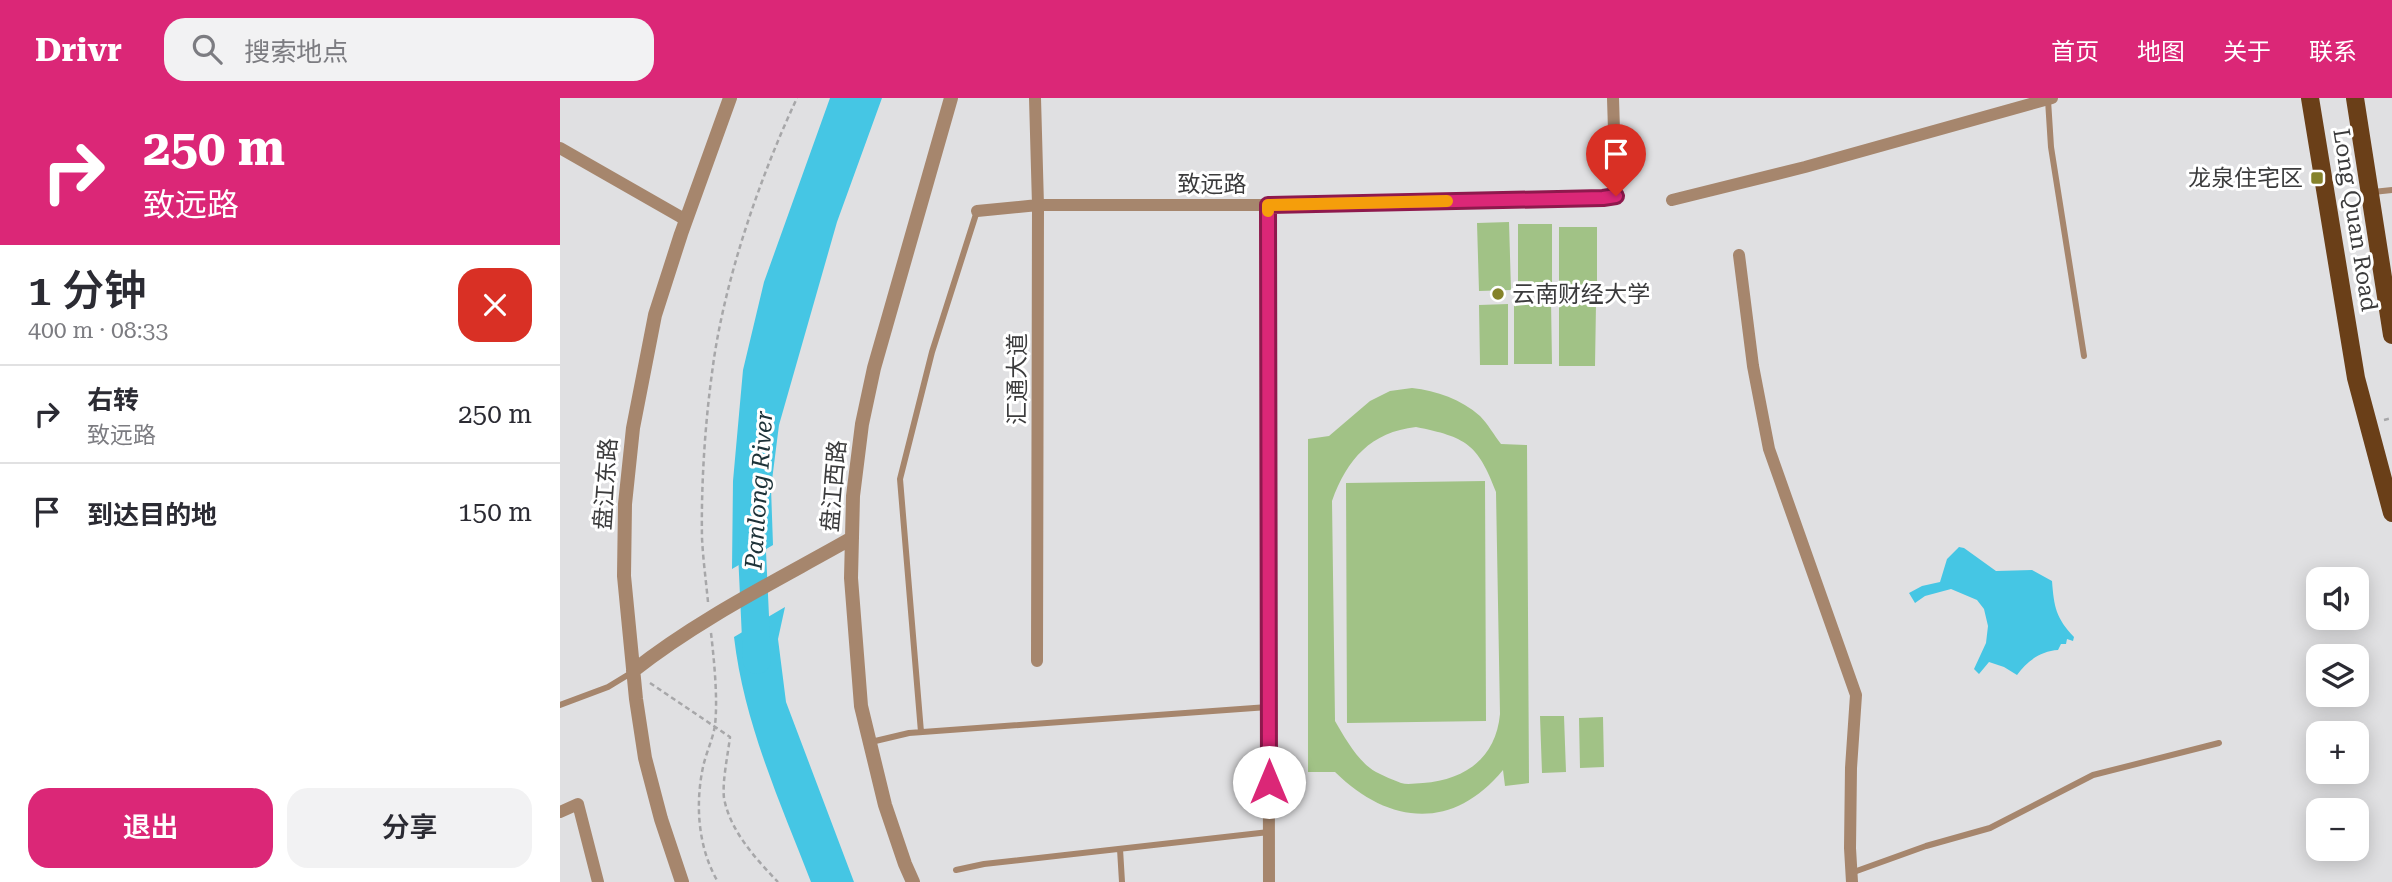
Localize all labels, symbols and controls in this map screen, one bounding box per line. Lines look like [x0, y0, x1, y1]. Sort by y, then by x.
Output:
search box [164, 18, 654, 81]
text: Drivr [35, 30, 122, 69]
icon: search [188, 30, 226, 68]
text: 搜索地点 [244, 37, 348, 67]
text: 首页 [2051, 38, 2099, 66]
text: 地图 [2137, 38, 2185, 66]
text: 关于 [2223, 38, 2271, 66]
text: 联系 [2309, 38, 2357, 66]
text: 250 m [143, 120, 285, 177]
pin [1586, 124, 1646, 196]
icon: right [28, 126, 119, 217]
street label: Long Quan Road [2327, 127, 2383, 313]
icon: arrive [1597, 135, 1635, 173]
place label: 龙泉住宅区 [2188, 165, 2303, 192]
marker: 龙泉住宅区 [2309, 170, 2325, 186]
street label: 致远路 [1178, 171, 1247, 198]
text: 致远路 [143, 186, 239, 224]
text: 1 分钟 [28, 266, 146, 315]
button: close [458, 268, 532, 342]
place label: 云南财经大学 [1512, 281, 1650, 308]
marker: 云南财经大学 [1490, 286, 1506, 302]
text: 400 m · 08:33 [28, 317, 168, 344]
street label: 汇通大道 [1004, 333, 1031, 425]
text: 右转 [87, 385, 139, 415]
icon: right [28, 395, 66, 433]
text: 250 m [458, 399, 532, 429]
water label: Panlong River [739, 410, 779, 571]
text: 致远路 [87, 422, 156, 449]
street label: 盘江东路 [589, 437, 623, 531]
street label: 盘江西路 [817, 439, 851, 533]
icon: arrive [28, 493, 66, 531]
text: 150 m [458, 497, 532, 527]
text: 到达目的地 [87, 500, 217, 530]
map controls [2306, 567, 2369, 861]
button: sound [2306, 567, 2369, 630]
button: layers [2306, 644, 2369, 707]
button: + [2306, 721, 2369, 784]
position arrow [1232, 745, 1306, 819]
button: 退出 [28, 788, 273, 868]
button: 分享 [287, 788, 532, 868]
button: − [2306, 798, 2369, 861]

